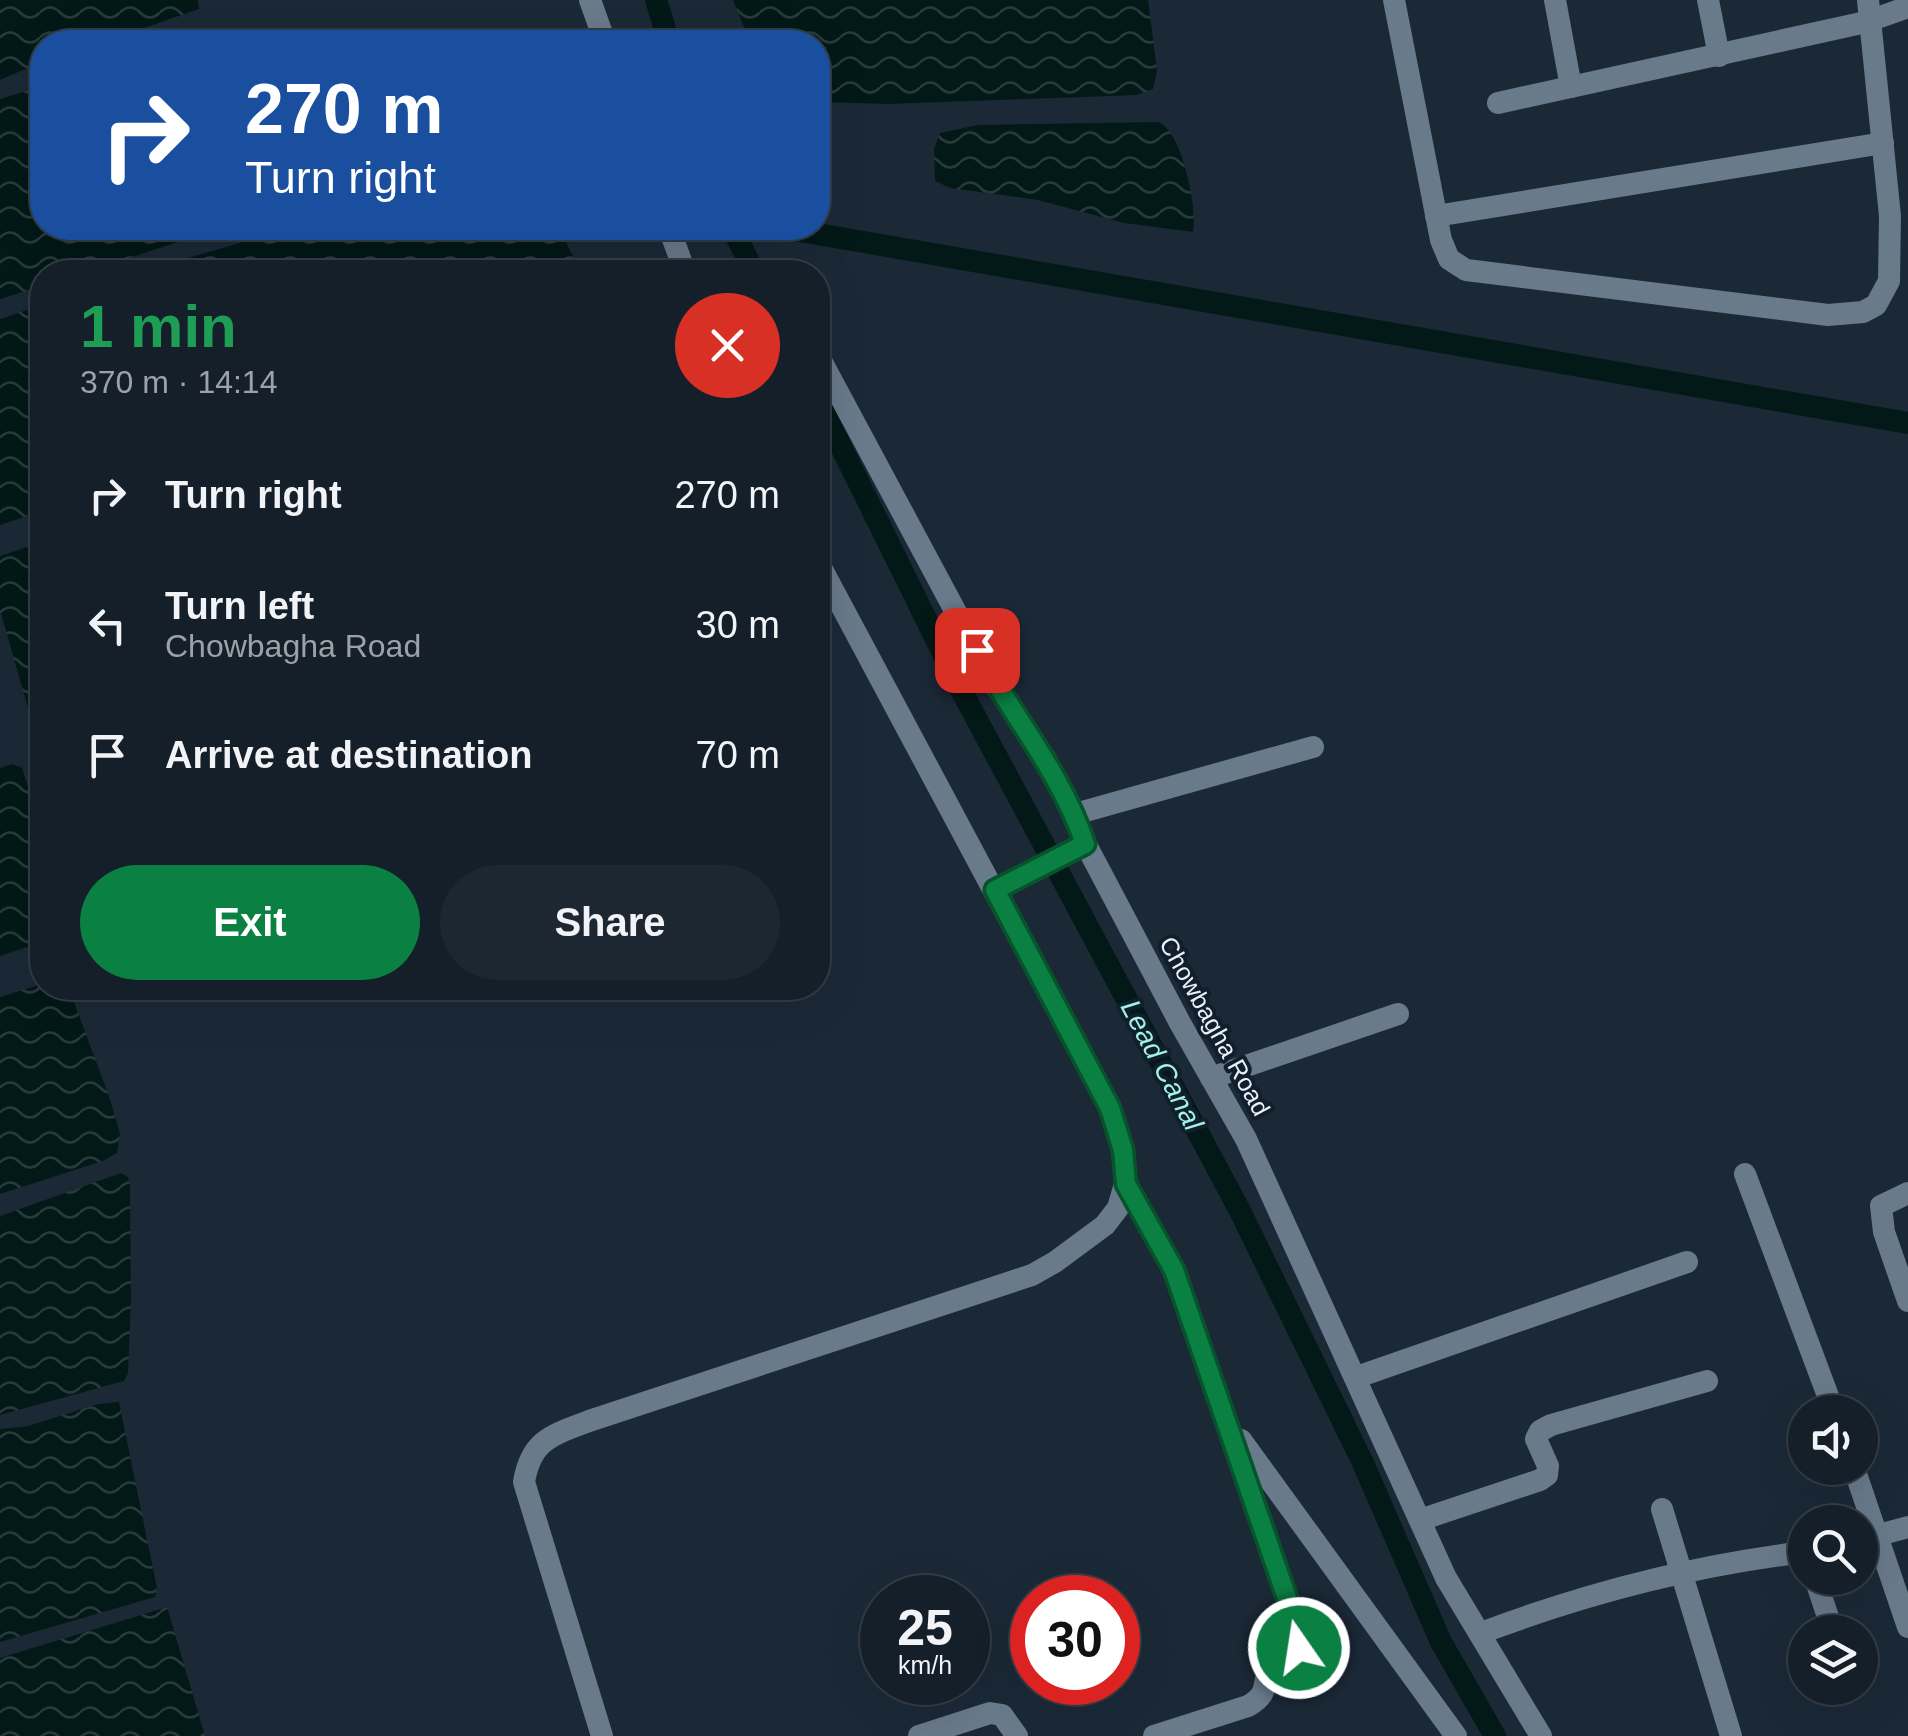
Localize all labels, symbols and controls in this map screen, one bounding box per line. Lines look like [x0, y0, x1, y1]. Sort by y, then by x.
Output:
icon: right [80, 70, 210, 200]
text: 270 m [245, 70, 443, 148]
text: Turn right [245, 152, 436, 203]
text: 1 min [80, 293, 237, 360]
button: close [675, 293, 780, 398]
text: 370 m · 14:14 [80, 364, 277, 400]
icon: right [80, 468, 135, 523]
text: Turn right [165, 474, 342, 516]
text: 270 m [674, 474, 780, 516]
text: Turn left [165, 585, 314, 627]
icon: left [80, 598, 135, 653]
text: 30 m [696, 604, 780, 646]
pin [935, 608, 1020, 693]
icon: arrive [950, 623, 1005, 678]
text: Chowbagha Road [165, 628, 421, 664]
icon: arrive [80, 728, 135, 783]
text: Arrive at destination [165, 734, 532, 776]
text: 70 m [696, 734, 780, 776]
button: Exit [80, 865, 420, 980]
button: Share [440, 865, 780, 980]
street label: Chowbagha Road [1154, 932, 1276, 1120]
water label: Lead Canal [1115, 994, 1210, 1136]
map controls [1788, 1395, 1878, 1705]
button: sound [1788, 1395, 1878, 1485]
button: search [1788, 1505, 1878, 1595]
speed limit sign: 30 [1010, 1575, 1140, 1705]
position arrow [1247, 1596, 1351, 1700]
text: 25 [897, 1600, 953, 1656]
button: layers [1788, 1615, 1878, 1705]
text: km/h [898, 1651, 952, 1679]

